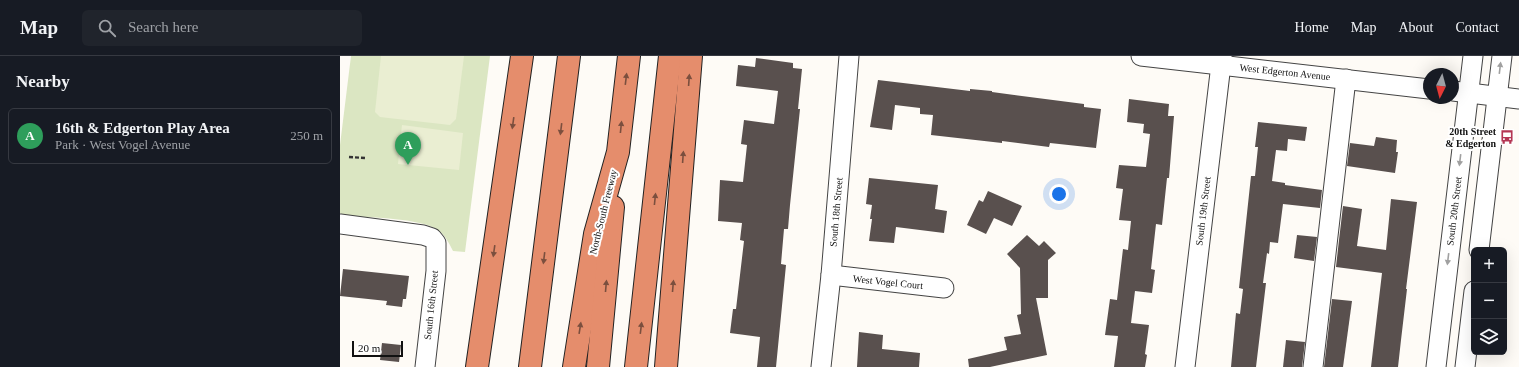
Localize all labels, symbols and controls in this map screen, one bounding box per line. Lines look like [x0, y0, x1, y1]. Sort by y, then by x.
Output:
search box [82, 10, 362, 46]
text: Map [20, 17, 58, 38]
icon: search [96, 17, 118, 39]
text: Search here [128, 19, 198, 35]
text: Home [1295, 20, 1329, 35]
text: Map [1351, 20, 1376, 35]
text: About [1398, 20, 1433, 35]
text: Contact [1455, 20, 1499, 35]
one-way arrow [1497, 61, 1504, 74]
street label: West Edgerton Avenue [1239, 62, 1331, 82]
north arrow [1423, 68, 1459, 104]
text: Nearby [16, 72, 70, 91]
one-way arrow [623, 73, 629, 85]
one-way arrow [686, 74, 693, 86]
one-way arrow [510, 117, 516, 129]
text: 16th & Edgerton Play Area [55, 120, 230, 136]
one-way arrow [617, 121, 624, 133]
one-way arrow [557, 123, 564, 135]
place label: 20th Street & Edgerton [1445, 126, 1497, 149]
text: A [25, 128, 35, 143]
text: 250 m [290, 128, 323, 143]
bus stop icon: 20th Street & Edgerton [1499, 129, 1515, 145]
pin: A [395, 132, 421, 165]
text: Park · West Vogel Avenue [55, 137, 190, 152]
one-way arrow [680, 151, 687, 163]
one-way arrow [1457, 154, 1463, 166]
street label: North-South Freeway [587, 168, 619, 256]
street label: South 19th Street [1193, 176, 1213, 246]
street label: South 20th Street [1444, 176, 1464, 246]
street label: South 18th Street [827, 177, 845, 247]
your location [1049, 184, 1069, 204]
one-way arrow [652, 193, 658, 205]
one-way arrow [491, 245, 497, 258]
map controls [1471, 247, 1507, 355]
button: + [1471, 247, 1507, 283]
one-way arrow [541, 252, 547, 264]
one-way arrow [1445, 253, 1452, 265]
street label: South 16th Street [422, 270, 440, 340]
street label: West Vogel Court [852, 273, 924, 291]
one-way arrow [602, 280, 609, 292]
one-way arrow [670, 280, 676, 292]
button: − [1471, 283, 1507, 319]
button: layers [1471, 319, 1507, 355]
one-way arrow [577, 322, 583, 335]
one-way arrow [638, 322, 645, 334]
scale bar [352, 339, 403, 358]
text: 20 m [358, 342, 380, 354]

